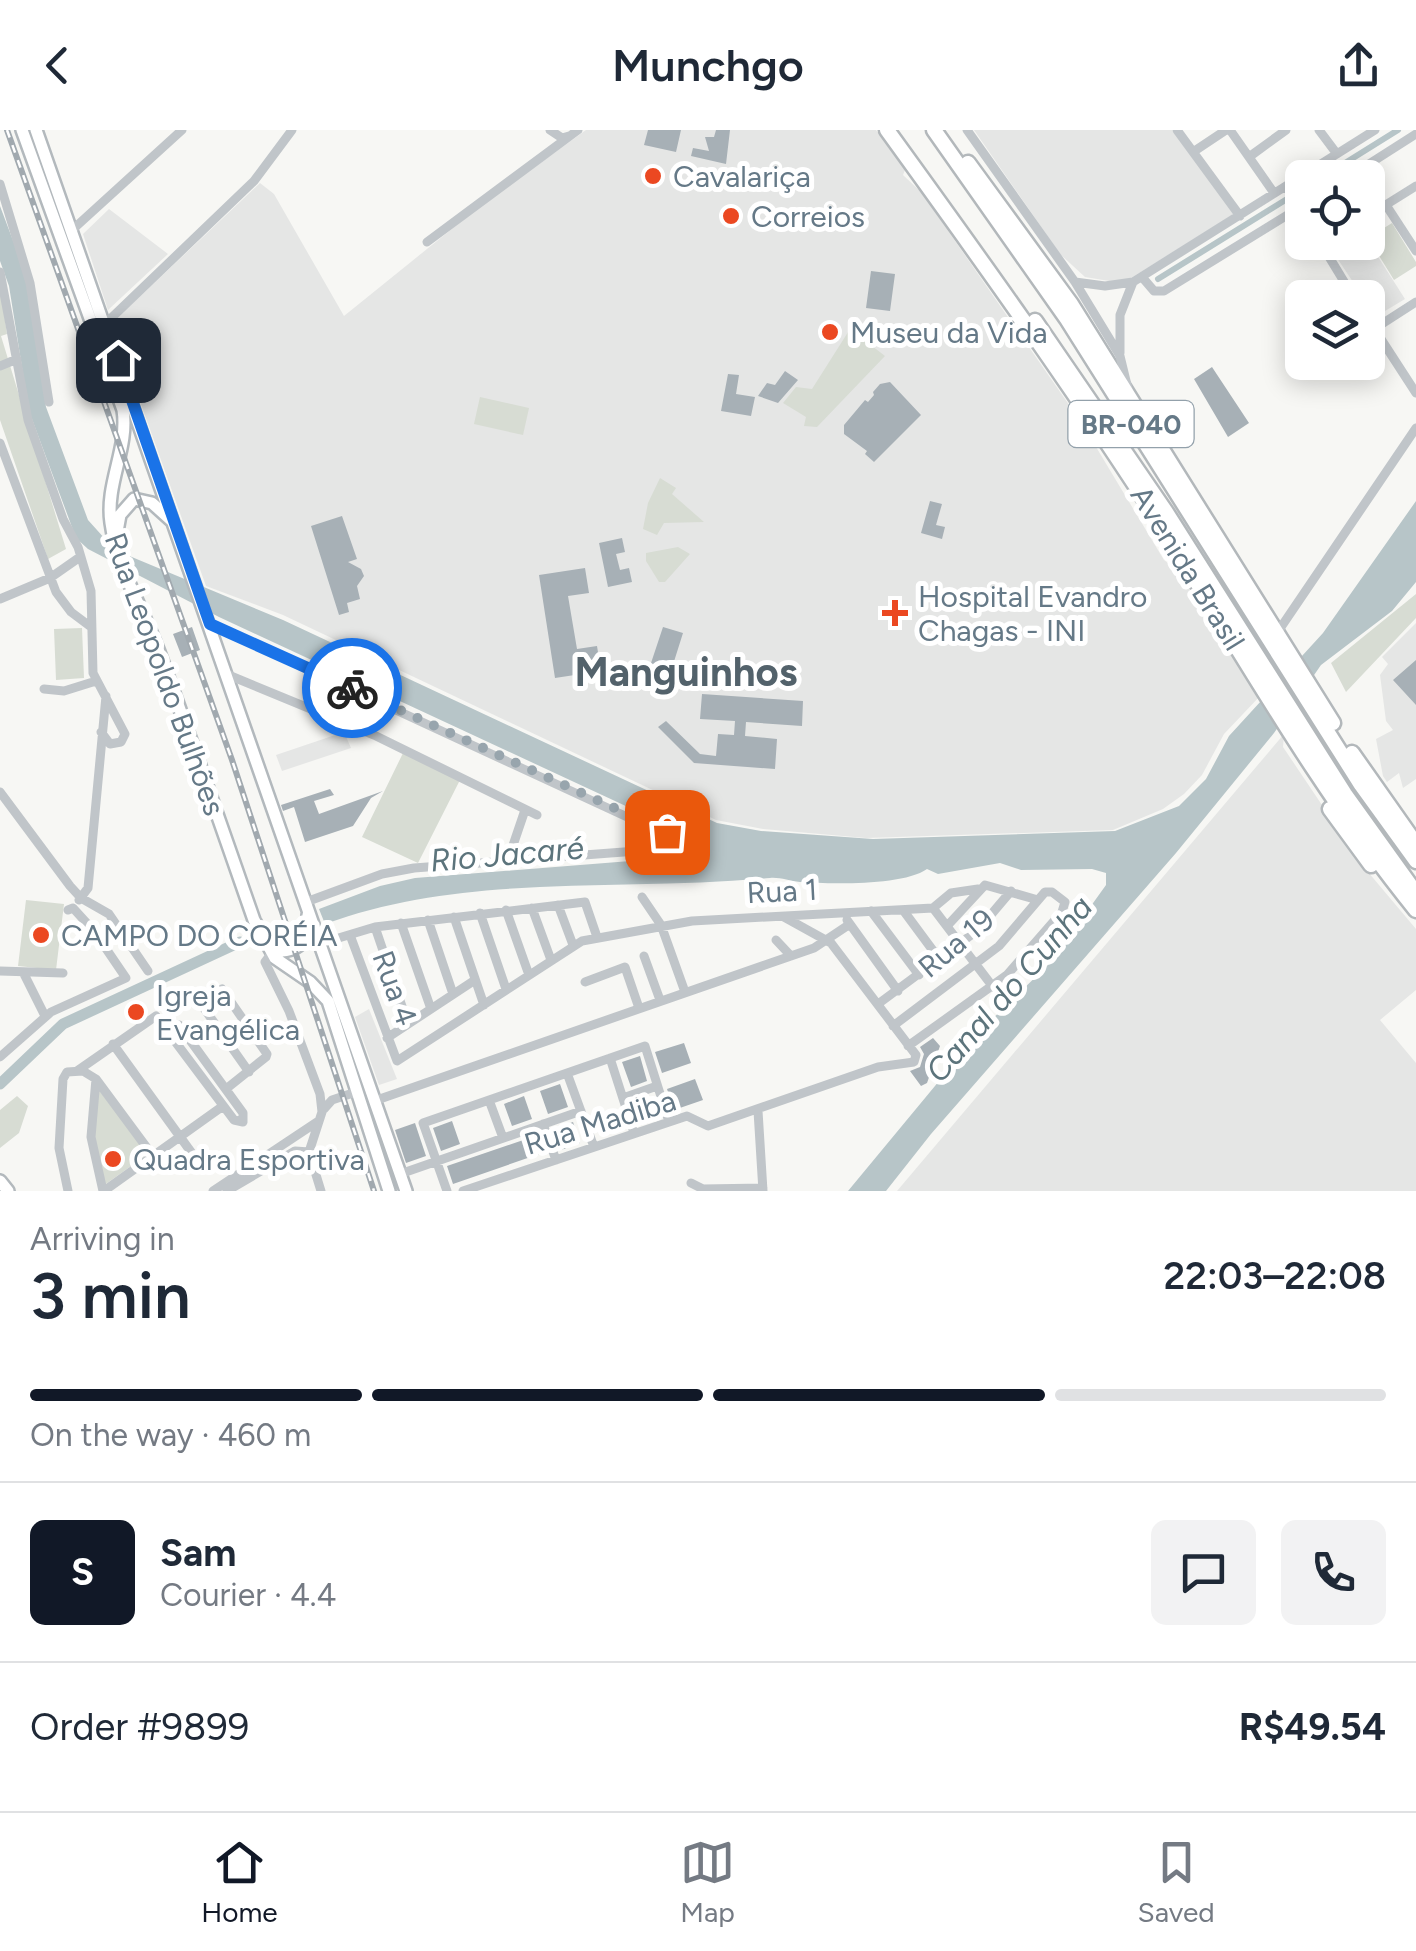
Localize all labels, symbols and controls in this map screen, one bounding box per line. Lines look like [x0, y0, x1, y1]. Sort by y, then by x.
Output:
icon: back [30, 38, 85, 93]
text: Munchgo [612, 38, 804, 92]
icon: share [1331, 38, 1386, 93]
place label: Cavalariça [673, 158, 811, 195]
map controls [1285, 160, 1385, 380]
button: locate [1285, 160, 1385, 260]
marker: Cavalariça [642, 165, 664, 187]
place label: Correios [751, 198, 865, 235]
marker: Correios [720, 205, 742, 227]
button: layers [1285, 280, 1385, 380]
place label: Museu da Vida [850, 314, 1048, 351]
pin [76, 318, 161, 403]
marker: Museu da Vida [819, 321, 841, 343]
icon: home [91, 333, 146, 388]
road number: BR-040 [1068, 401, 1194, 447]
street label: Avenida Brasil [1123, 479, 1253, 657]
street label: Rua Leopoldo Bulhões [97, 528, 233, 820]
place label: Hospital Evandro Chagas - INI [918, 578, 1147, 649]
marker: Hospital Evandro Chagas - INI [882, 600, 908, 626]
courier [302, 638, 402, 738]
district label: Manguinhos [575, 648, 797, 696]
icon: bike [325, 661, 380, 716]
pin [625, 790, 710, 875]
icon: bag [640, 805, 695, 860]
water label: Rio Jacaré [429, 828, 585, 880]
street label: Rua 1 [746, 871, 818, 911]
water label: Canal do Cunha [918, 888, 1100, 1090]
street label: Rua 19 [911, 901, 1001, 985]
place label: CAMPO DO CORÉIA [61, 917, 338, 954]
marker: CAMPO DO CORÉIA [30, 924, 52, 946]
street label: Rua 4 [364, 946, 426, 1030]
place label: Igreja Evangélica [156, 977, 300, 1048]
marker: Igreja Evangélica [125, 1001, 147, 1023]
street label: Rua Madiba [520, 1081, 680, 1163]
place label: Quadra Esportiva [133, 1141, 365, 1178]
marker: Quadra Esportiva [102, 1148, 124, 1170]
text: Arriving in [30, 1220, 175, 1258]
text: 22:03–22:08 [1164, 1253, 1386, 1299]
text: 3 min [30, 1256, 191, 1334]
text: On the way · 460 m [30, 1416, 311, 1454]
button: chat [1151, 1520, 1256, 1625]
button: phone [1281, 1520, 1386, 1625]
text: Sam [160, 1530, 236, 1576]
text: S [71, 1549, 94, 1595]
text: Courier · 4.4 [160, 1576, 336, 1614]
text: Order #9899 [30, 1704, 249, 1750]
text: R$49.54 [1239, 1704, 1386, 1750]
tab: Home [201, 1835, 278, 1929]
tab: Map [680, 1835, 735, 1929]
tab: Saved [1138, 1835, 1215, 1929]

